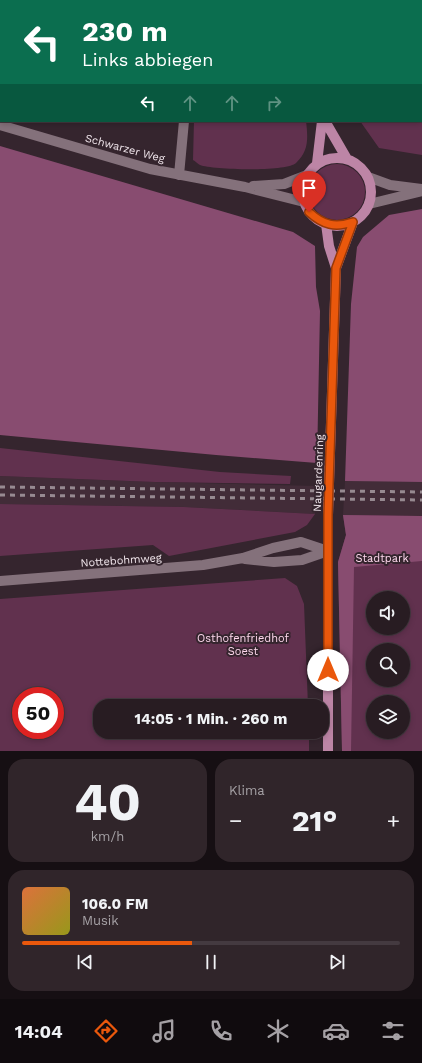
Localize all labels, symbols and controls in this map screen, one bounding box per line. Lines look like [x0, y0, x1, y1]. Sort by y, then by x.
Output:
text: 230 m [82, 15, 168, 48]
icon: left [16, 16, 68, 68]
text: Links abbiegen [82, 49, 213, 70]
icon: left [137, 92, 159, 114]
icon: ahead [179, 92, 201, 114]
icon: ahead [221, 92, 243, 114]
icon: right [263, 92, 285, 114]
street label: Schwarzer Weg [84, 132, 166, 165]
pin [292, 171, 326, 212]
icon: arrive [298, 177, 320, 199]
street label: Naugardenring [311, 434, 326, 512]
street label: Nottebohmweg [80, 551, 162, 570]
park label: Stadtpark [355, 552, 409, 565]
map controls [366, 591, 410, 739]
button: sound [366, 591, 410, 635]
park label: Osthofenfriedhof Soest [197, 632, 290, 658]
button: search [366, 643, 410, 687]
position arrow [307, 649, 349, 691]
speed limit sign: 50 [12, 687, 64, 739]
button: layers [366, 695, 410, 739]
text: 14:05 · 1 Min. · 260 m [135, 710, 287, 728]
text: 40 [74, 772, 141, 833]
text: Klima [229, 783, 265, 798]
text: 21° [292, 803, 337, 838]
text: − [229, 808, 242, 833]
text: + [387, 808, 400, 833]
text: km/h [91, 829, 124, 844]
text: 106.0 FM [82, 895, 148, 913]
text: Musik [82, 913, 119, 928]
icon: previous [74, 951, 96, 973]
icon: pause [200, 951, 222, 973]
icon: next [326, 951, 348, 973]
icon: directions [92, 1017, 120, 1045]
icon: music [150, 1017, 178, 1045]
icon: phone [207, 1017, 235, 1045]
icon: climate [264, 1017, 292, 1045]
icon: car [322, 1017, 350, 1045]
icon: filters [379, 1017, 407, 1045]
text: 14:04 [15, 1021, 63, 1042]

